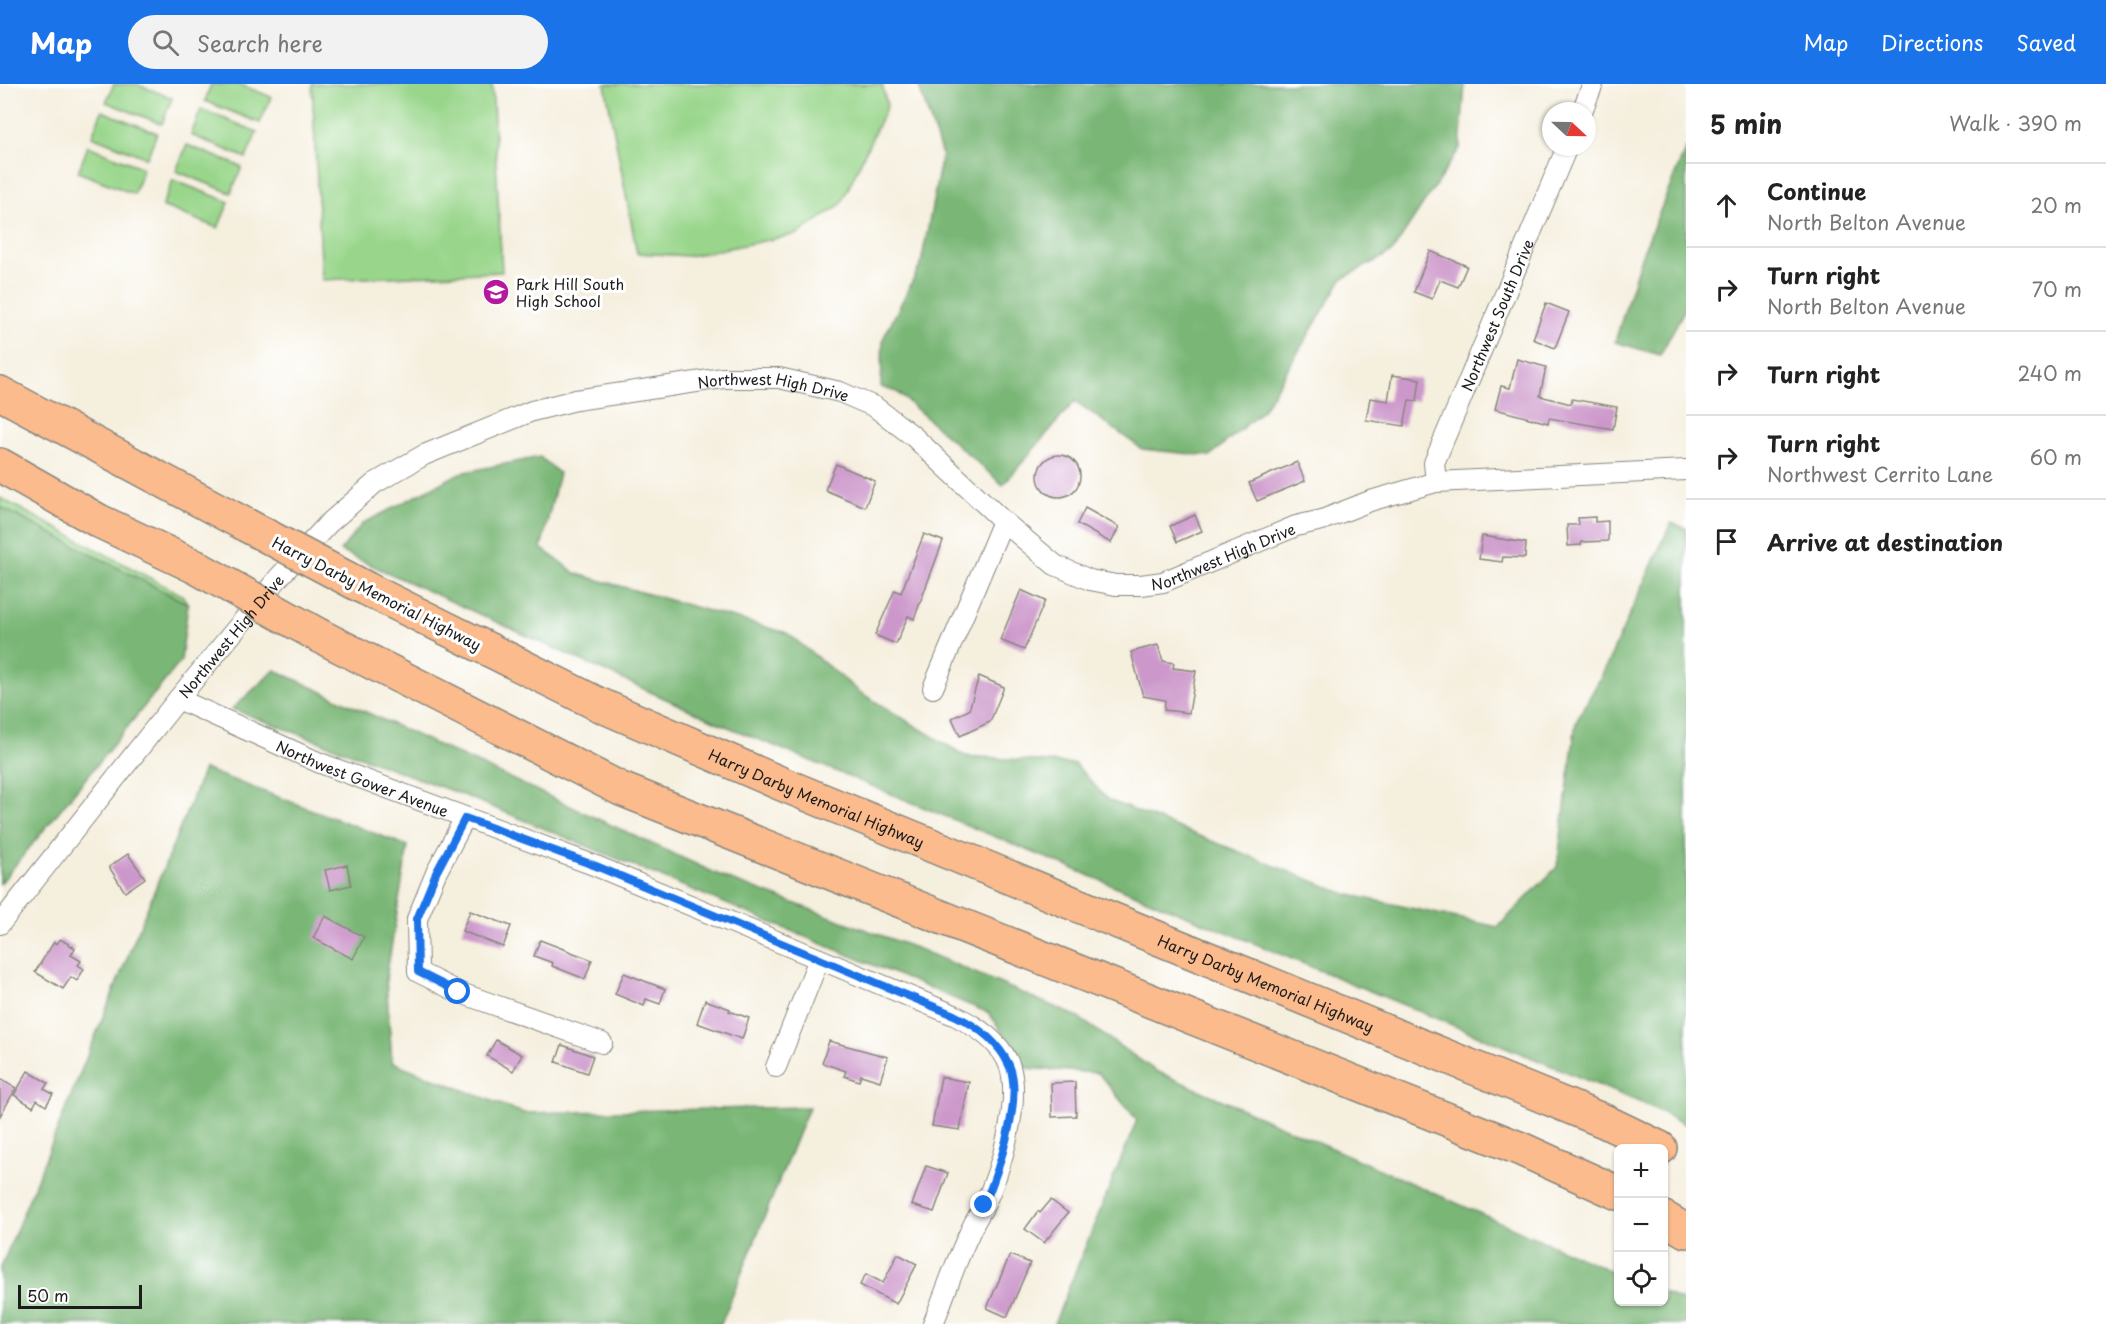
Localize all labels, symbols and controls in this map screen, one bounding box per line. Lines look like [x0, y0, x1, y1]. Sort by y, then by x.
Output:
search box [128, 15, 548, 69]
text: Map [30, 21, 92, 64]
icon: search [149, 26, 182, 59]
text: Search here [197, 26, 323, 59]
text: Map [1803, 26, 1848, 58]
text: Directions [1881, 26, 1983, 58]
text: Saved [2016, 26, 2076, 58]
north arrow [1542, 102, 1596, 156]
text: 5 min [1710, 104, 1782, 143]
text: Walk · 390 m [1949, 108, 2082, 138]
text: Continue [1767, 174, 1866, 207]
icon: ahead [1710, 189, 1743, 222]
text: 20 m [2030, 190, 2082, 220]
text: North Belton Avenue [1767, 207, 1966, 237]
street label: Northwest South Drive [1454, 235, 1539, 394]
text: Turn right [1767, 258, 1880, 291]
place label: Park Hill South High School [516, 272, 624, 312]
icon: right [1710, 273, 1743, 306]
text: 70 m [2032, 274, 2082, 304]
school or university icon: Park Hill South High School [481, 277, 511, 307]
text: North Belton Avenue [1767, 291, 1966, 321]
icon: right [1710, 357, 1743, 390]
text: Turn right [1767, 357, 1880, 390]
text: 240 m [2017, 358, 2082, 388]
street label: Northwest High Drive [696, 366, 853, 406]
text: Turn right [1767, 426, 1880, 459]
icon: right [1710, 441, 1743, 474]
text: 60 m [2030, 442, 2082, 472]
text: Northwest Cerrito Lane [1767, 459, 1993, 489]
street label: Northwest High Drive [1149, 516, 1298, 595]
icon: arrive [1710, 525, 1743, 558]
text: Arrive at destination [1767, 525, 2003, 558]
street label: Harry Darby Memorial Highway [269, 530, 485, 656]
street label: Northwest High Drive [172, 569, 288, 702]
street label: Northwest Gower Avenue [273, 733, 452, 822]
street label: Harry Darby Memorial Highway [705, 742, 928, 853]
street label: Harry Darby Memorial Highway [1155, 928, 1378, 1037]
route start [444, 978, 470, 1004]
map controls [1614, 1144, 1668, 1306]
button: + [1614, 1144, 1668, 1198]
route end [970, 1191, 996, 1217]
button: − [1614, 1198, 1668, 1252]
button: locate [1614, 1252, 1668, 1306]
scale bar [18, 1282, 142, 1310]
text: 50 m [27, 1283, 68, 1307]

